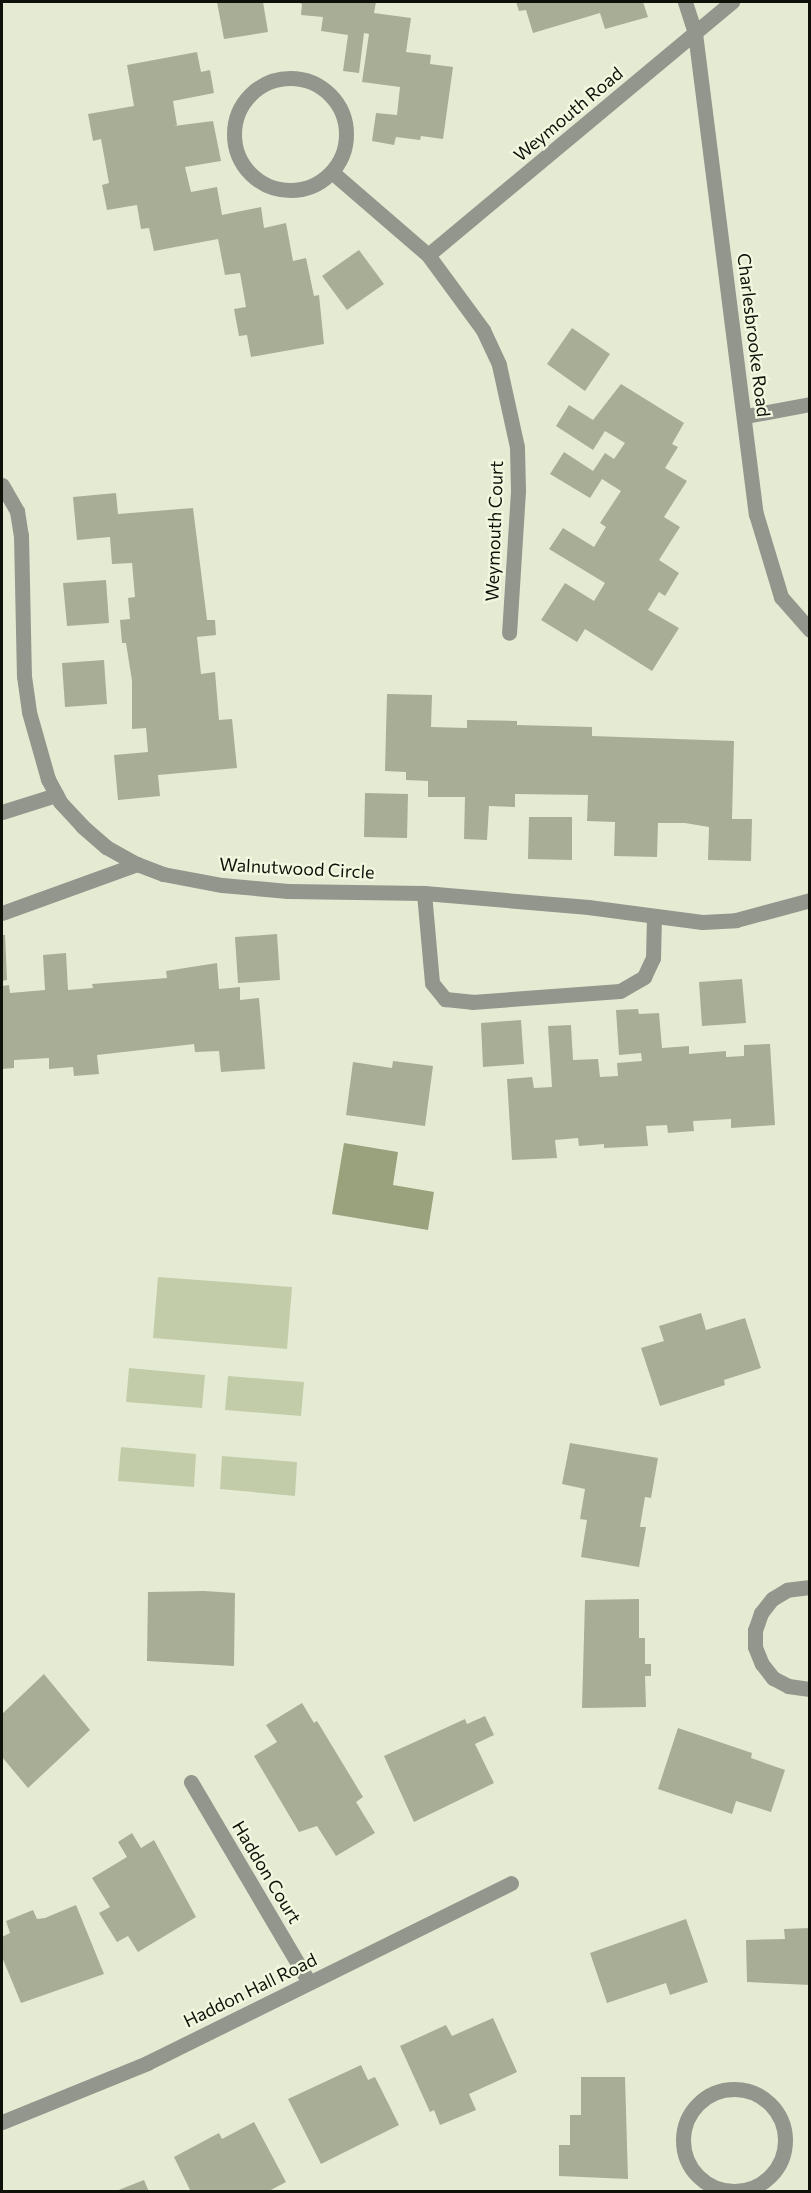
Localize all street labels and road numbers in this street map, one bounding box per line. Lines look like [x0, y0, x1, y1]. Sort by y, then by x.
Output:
street label: Weymouth Road [509, 62, 627, 166]
street label: Charlesbrooke Road [733, 252, 775, 418]
street label: Weymouth Court [481, 460, 507, 602]
street label: Walnutwood Circle [219, 853, 375, 883]
street label: Haddon Court [228, 1817, 306, 1927]
street label: Haddon Hall Road [180, 1948, 320, 2032]

